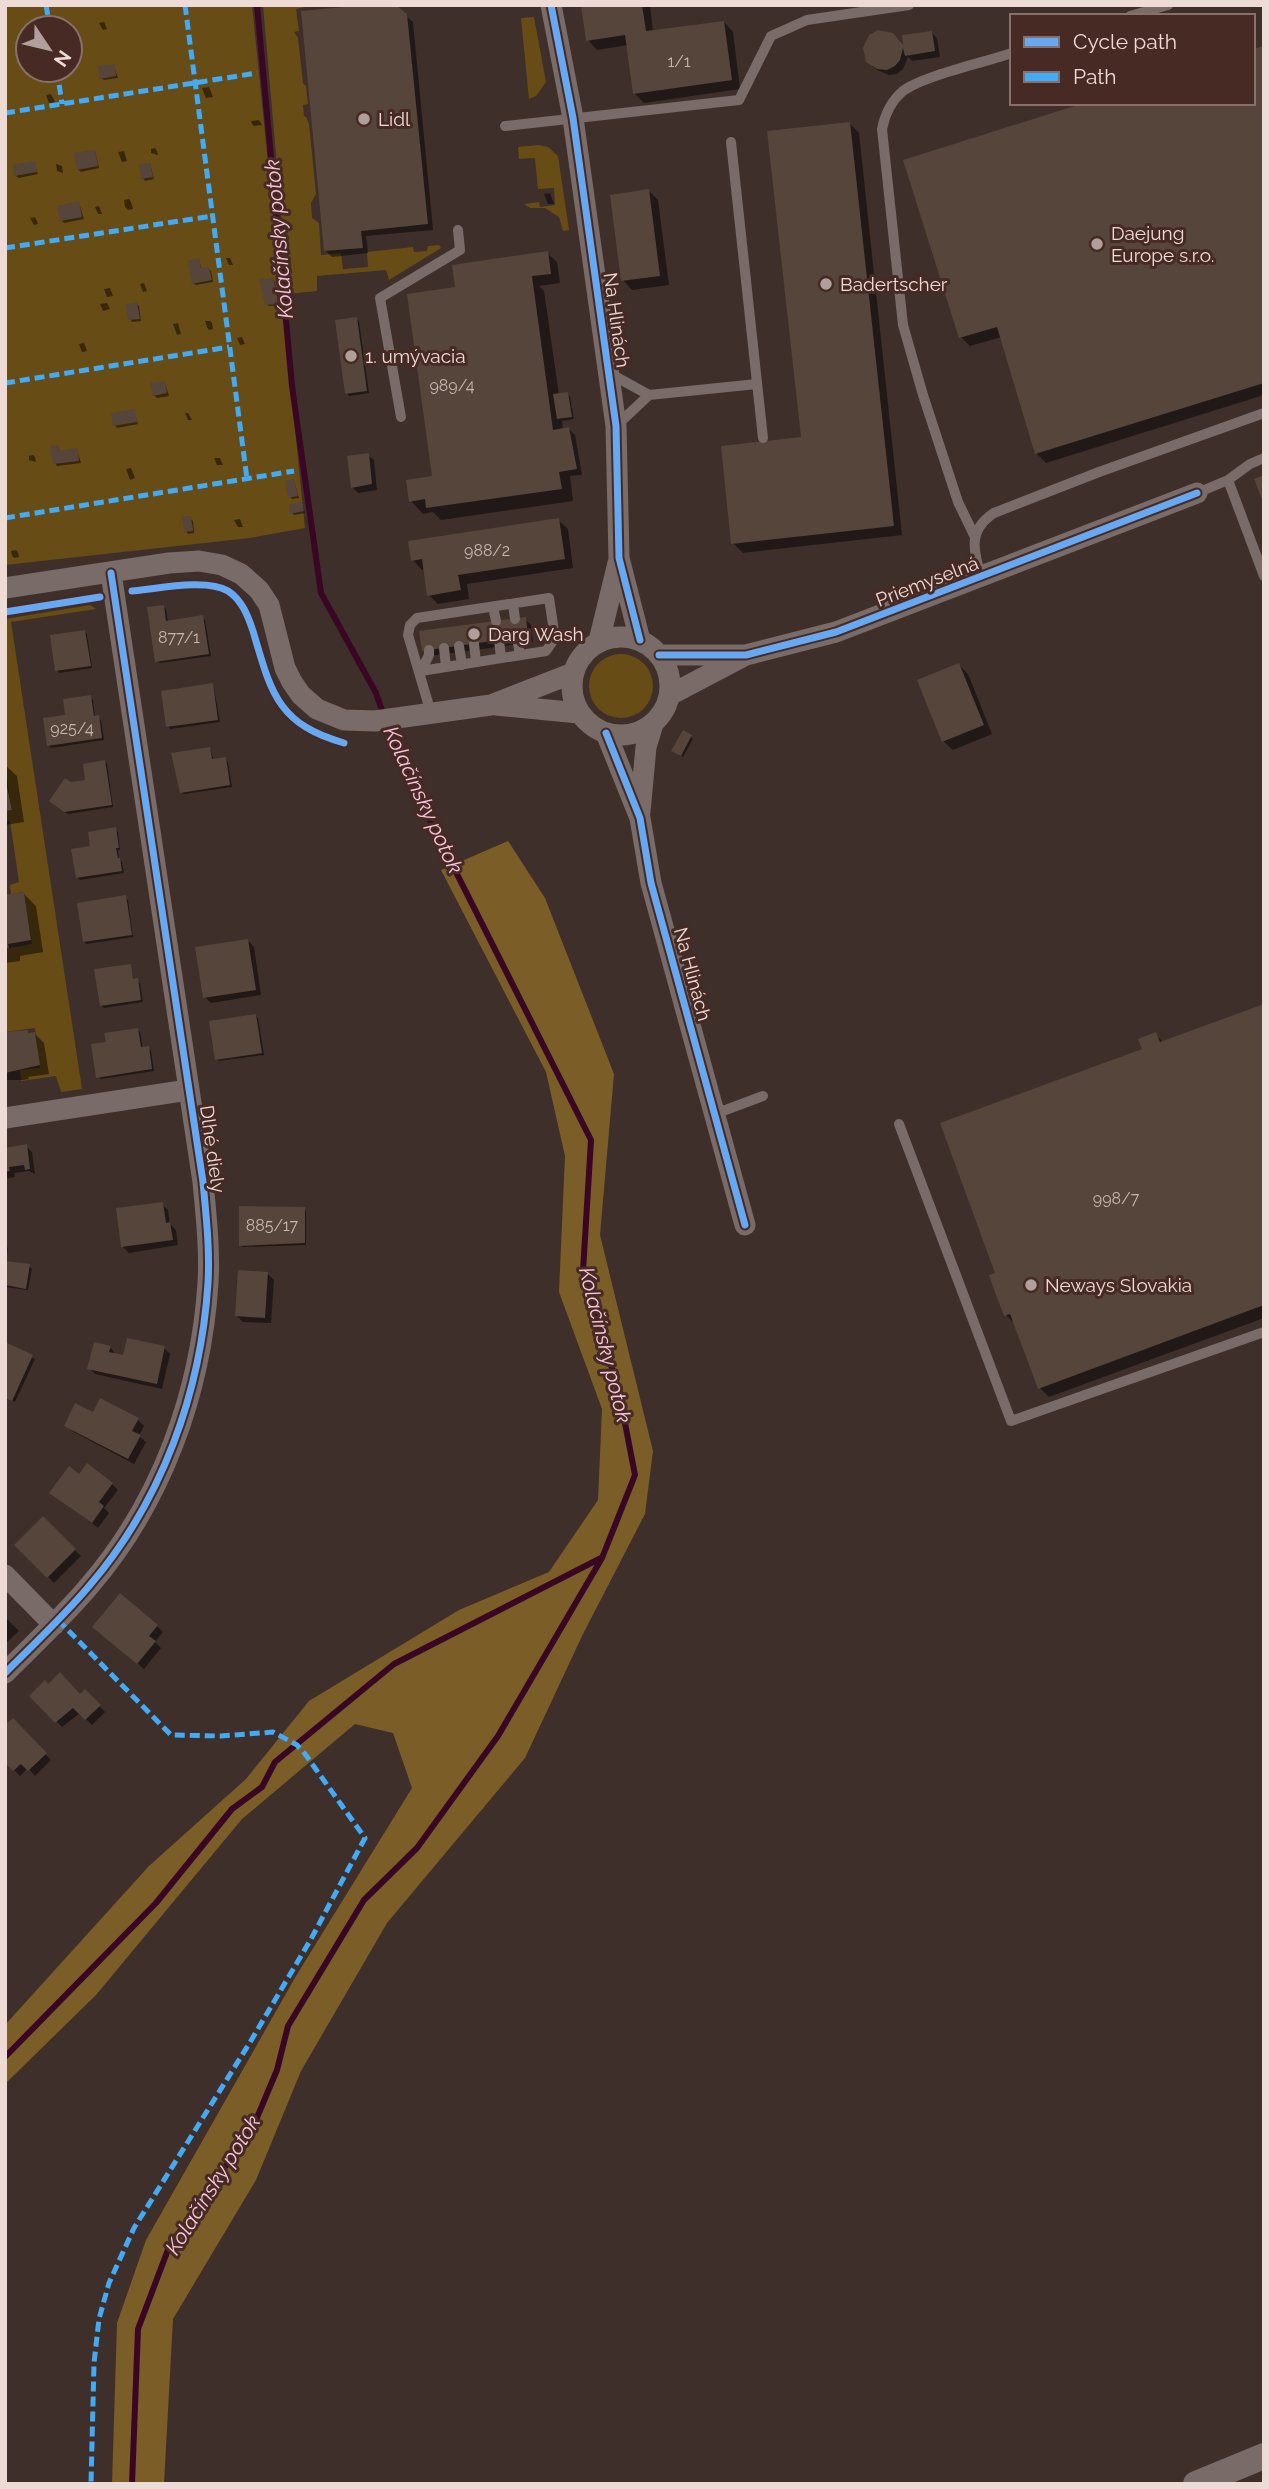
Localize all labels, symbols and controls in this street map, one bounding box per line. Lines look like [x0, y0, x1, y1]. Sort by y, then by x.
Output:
north arrow [14, 14, 84, 84]
legend [1010, 14, 1255, 105]
text: Cycle path [1073, 29, 1177, 54]
text: N [50, 47, 76, 71]
house number: 1/1 [667, 52, 691, 71]
text: Path [1073, 64, 1117, 89]
place label: Lidl [378, 108, 411, 130]
marker: Lidl [356, 111, 372, 127]
water label: Kolačínsky potok [259, 158, 298, 320]
place label: Daejung Europe s.r.o. [1111, 222, 1214, 266]
marker: Daejung Europe s.r.o. [1089, 236, 1105, 252]
street label: Na Hlinách [599, 271, 635, 369]
place label: Badertscher [840, 273, 948, 295]
marker: Badertscher [818, 276, 834, 292]
place label: 1. umývacia [365, 345, 466, 367]
marker: 1. umývacia [343, 348, 359, 364]
house number: 989/4 [429, 376, 475, 395]
house number: 988/2 [464, 541, 510, 560]
street label: Priemyselná [873, 551, 981, 611]
place label: Darg Wash [488, 623, 584, 645]
marker: Darg Wash [466, 626, 482, 642]
house number: 877/1 [158, 628, 200, 647]
house number: 925/4 [50, 719, 94, 738]
water label: Kolačínsky potok [378, 722, 469, 877]
street label: Na Hlinách [670, 925, 716, 1023]
street label: Dlhé diely [196, 1104, 230, 1194]
house number: 998/7 [1093, 1189, 1140, 1208]
house number: 885/17 [246, 1216, 299, 1235]
water label: Kolačínsky potok [574, 1264, 637, 1425]
place label: Neways Slovakia [1045, 1274, 1192, 1296]
marker: Neways Slovakia [1023, 1277, 1039, 1293]
water label: Kolačínsky potok [160, 2110, 265, 2259]

